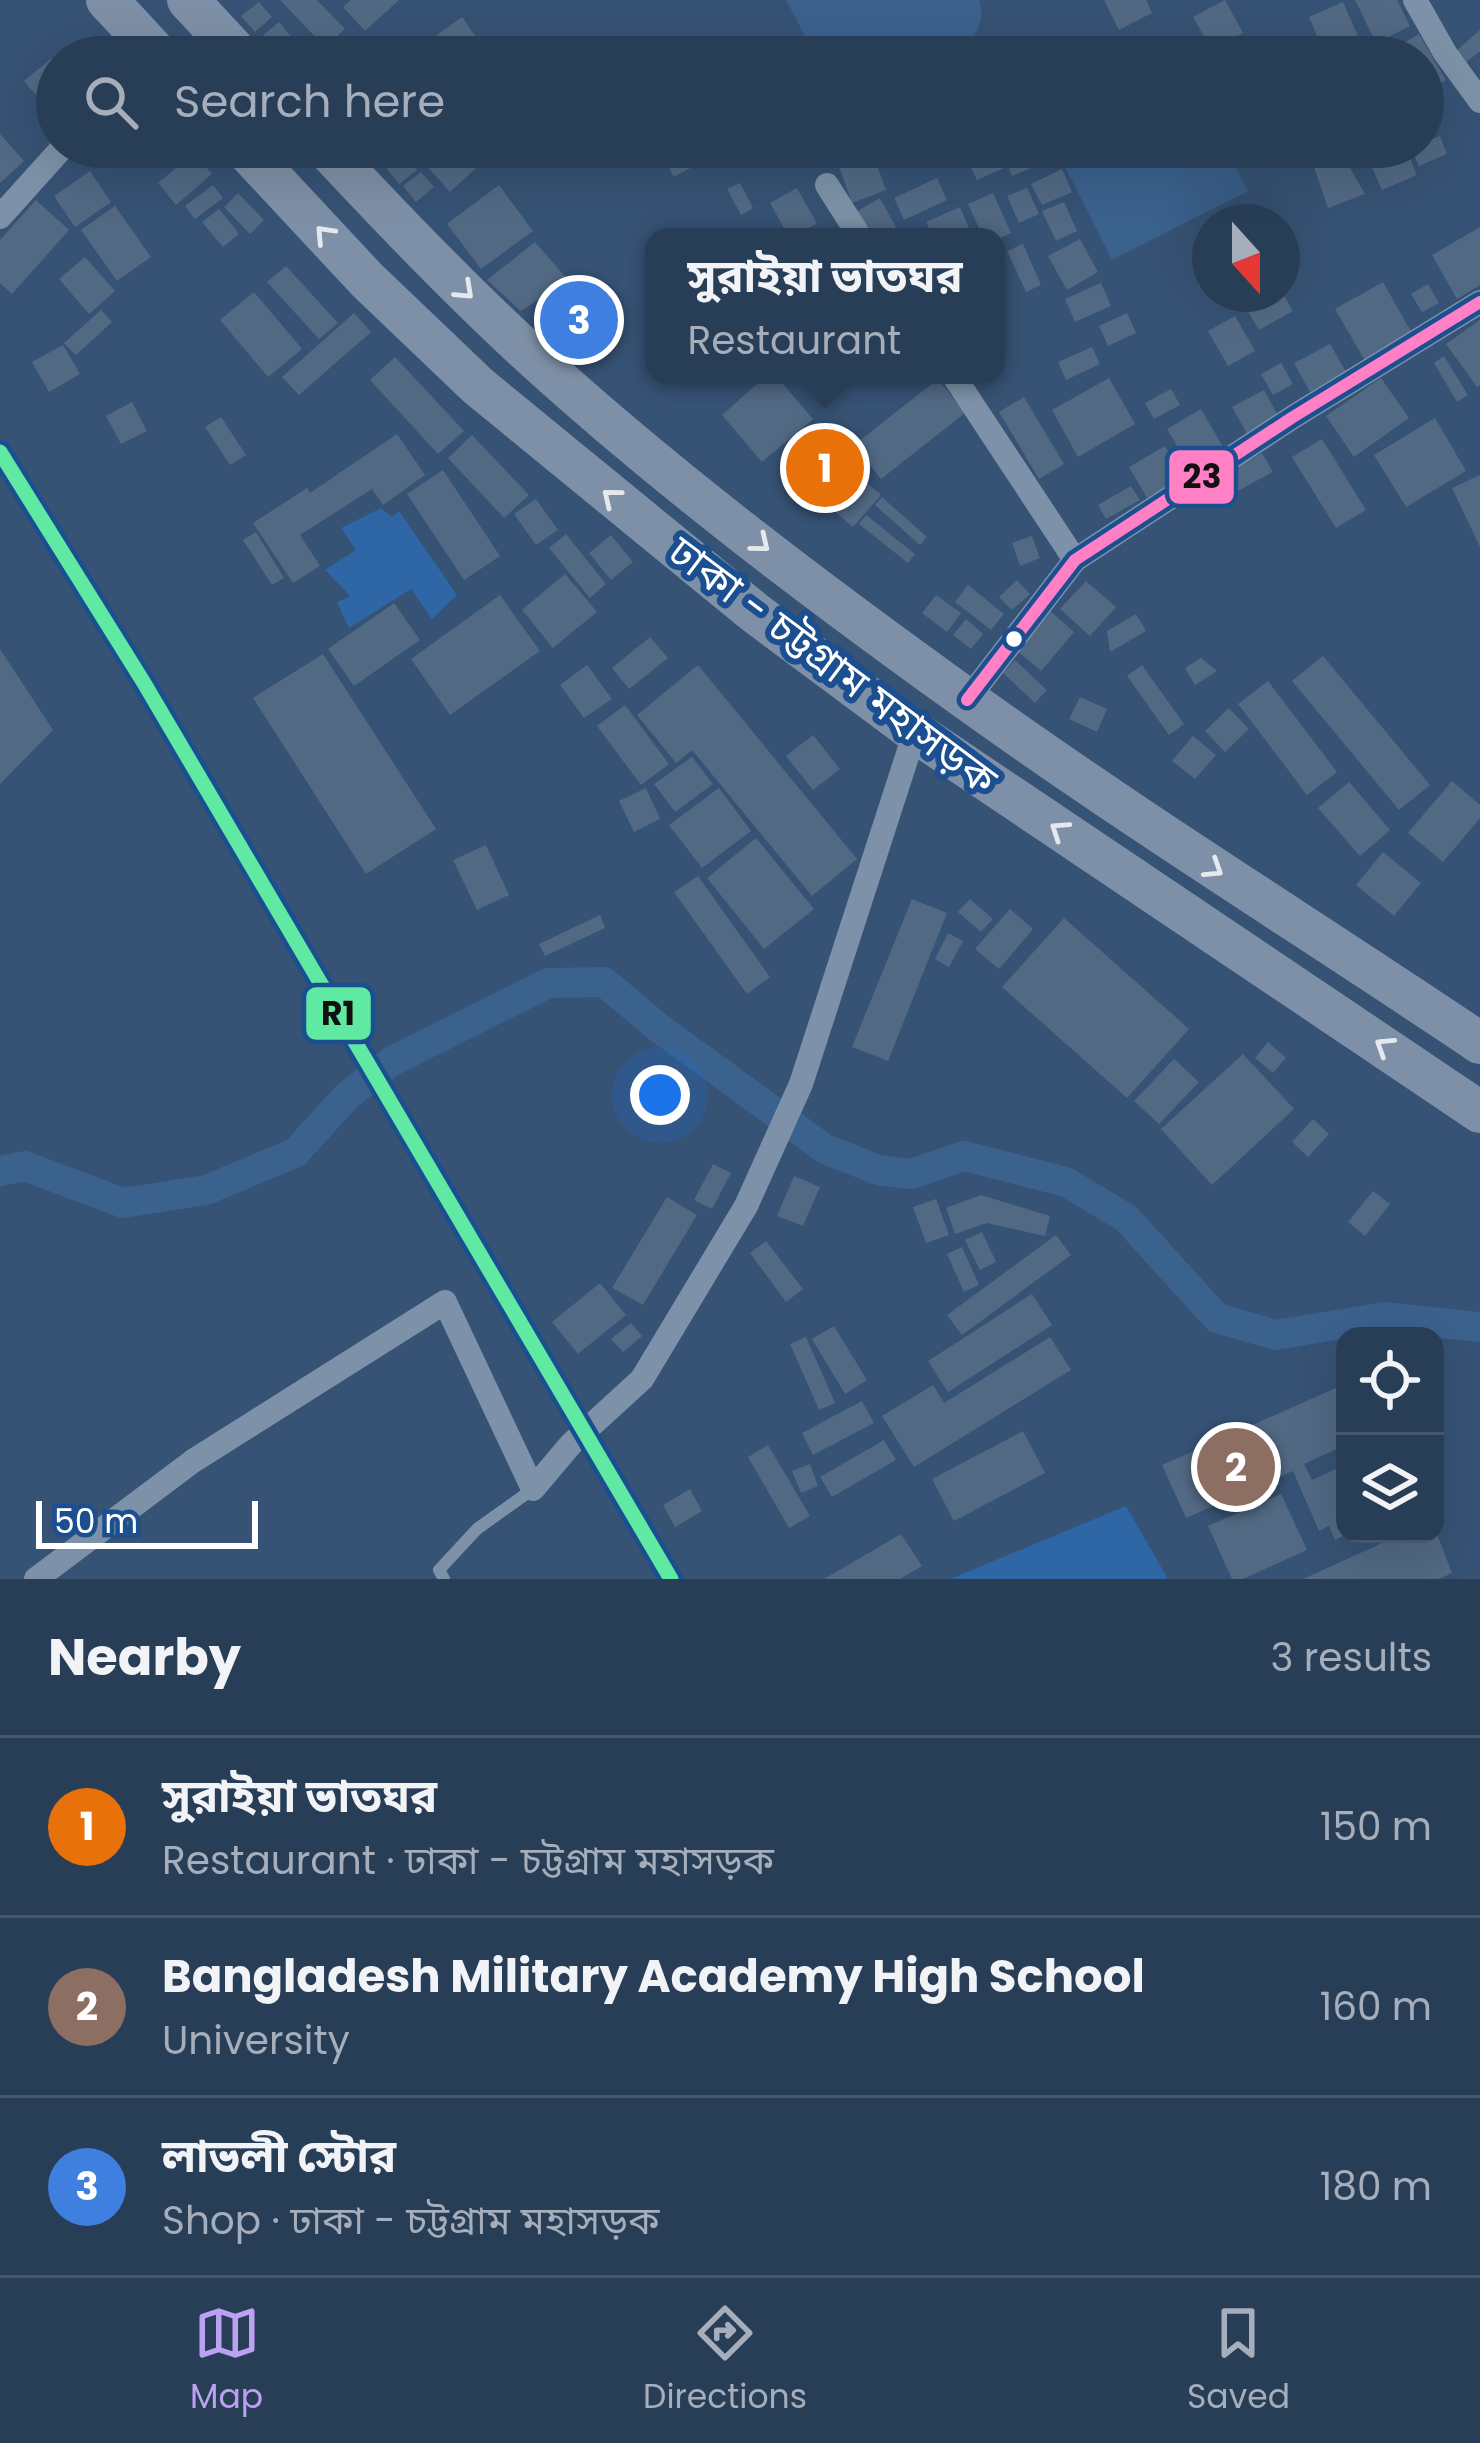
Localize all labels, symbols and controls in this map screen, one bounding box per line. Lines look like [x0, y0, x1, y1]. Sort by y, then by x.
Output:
search box [36, 36, 1444, 168]
icon: search [78, 69, 144, 135]
text: Search here [174, 70, 445, 133]
north arrow [1192, 204, 1300, 312]
one-way arrow [316, 226, 338, 248]
popup [645, 228, 1005, 384]
text: সুরাইয়া ভাতঘর [687, 245, 963, 308]
pin: 3 [540, 275, 618, 365]
one-way arrow [451, 276, 473, 298]
text: Restaurant [687, 313, 901, 368]
pin: 1 [786, 423, 864, 513]
line badge: 23 [1167, 448, 1236, 506]
text: 23 [1183, 453, 1221, 500]
one-way arrow [603, 490, 625, 511]
street label: ঢাকা - চট্টগ্রাম মহাসড়ক [655, 522, 1010, 809]
one-way arrow [748, 530, 770, 551]
unlabelled marker [1003, 628, 1025, 650]
one-way arrow [1050, 822, 1072, 844]
one-way arrow [1201, 855, 1223, 877]
line badge: R1 [304, 985, 373, 1042]
text: R1 [321, 990, 355, 1037]
one-way arrow [1375, 1038, 1397, 1060]
your location [630, 1065, 690, 1125]
map controls [1336, 1327, 1444, 1543]
button: locate [1336, 1327, 1444, 1435]
pin: 2 [1197, 1422, 1275, 1512]
button: layers [1336, 1435, 1444, 1543]
scale bar [36, 1495, 258, 1548]
text: 50 m [54, 1498, 138, 1545]
text: Nearby [48, 1621, 241, 1693]
text: 3 results [1270, 1630, 1432, 1685]
text: সুরাইয়া ভাতঘর [162, 1765, 437, 1828]
text: 1 [80, 1799, 94, 1854]
text: 150 m [1320, 1799, 1432, 1854]
text: Restaurant · ঢাকা - চট্টগ্রাম মহাসড়ক [162, 1833, 774, 1888]
text: Bangladesh Military Academy High School [162, 1945, 1145, 2008]
text: 2 [76, 1979, 98, 2034]
text: 160 m [1320, 1979, 1432, 2034]
text: University [162, 2013, 350, 2068]
text: লাভলী স্টোর [162, 2125, 396, 2188]
text: 3 [75, 2159, 99, 2214]
text: 180 m [1320, 2159, 1432, 2214]
text: Shop · ঢাকা - চট্টগ্রাম মহাসড়ক [162, 2193, 659, 2248]
tab: Map [190, 2300, 263, 2422]
tab: Directions [643, 2300, 807, 2422]
tab: Saved [1187, 2300, 1290, 2422]

